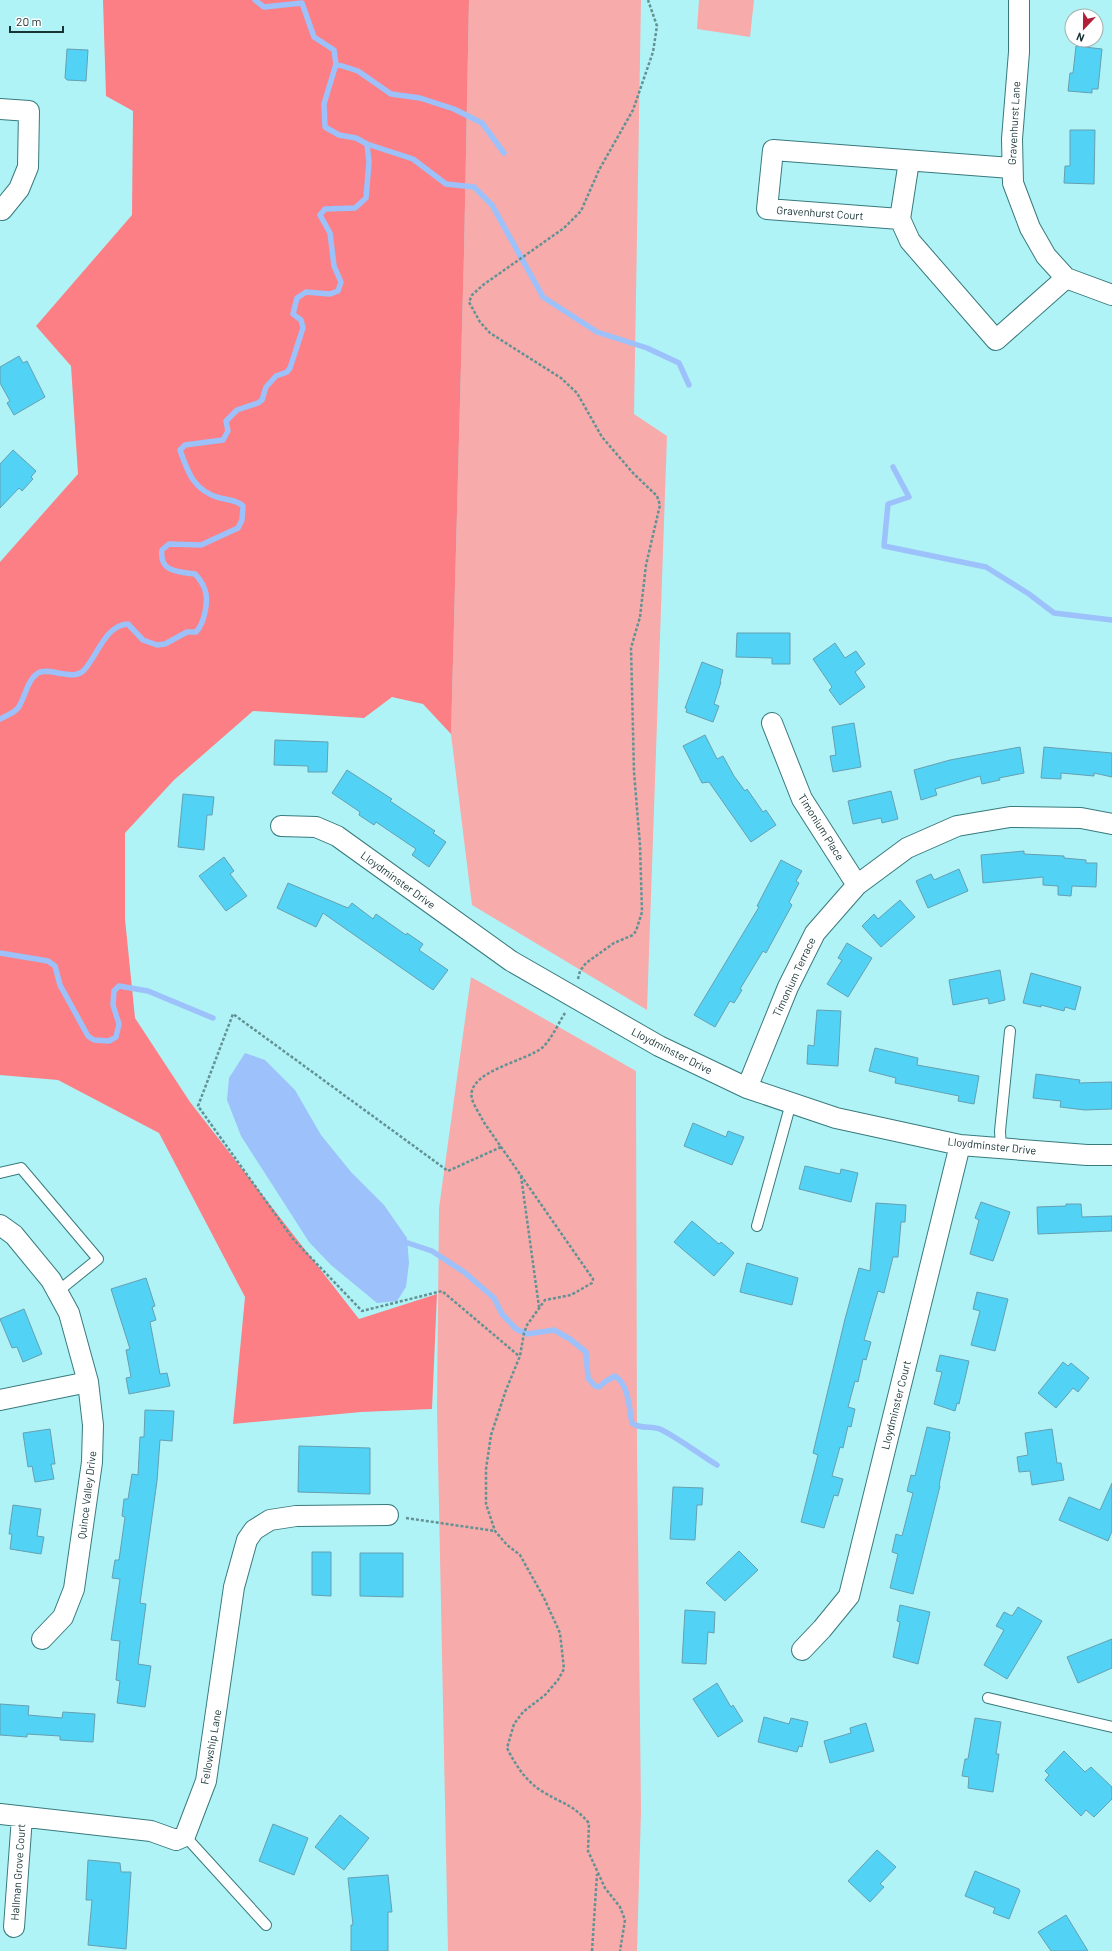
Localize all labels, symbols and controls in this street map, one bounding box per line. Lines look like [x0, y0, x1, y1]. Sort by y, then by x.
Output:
scale bar [10, 8, 63, 34]
north arrow [1064, 8, 1104, 48]
text: 20 m [16, 14, 42, 28]
text: N [1074, 30, 1086, 45]
street label: Gravenhurst Lane [1005, 81, 1022, 165]
street label: Gravenhurst Court [776, 203, 864, 222]
street label: Timonium Place [796, 791, 847, 863]
street label: Lloydminster Drive [358, 848, 438, 911]
street label: Timonium Terrace [769, 935, 818, 1019]
street label: Lloydminster Drive [630, 1025, 715, 1077]
street label: Lloydminster Drive [947, 1134, 1037, 1157]
street label: Lloydminster Court [878, 1359, 913, 1451]
street label: Quince Valley Drive [75, 1450, 98, 1540]
street label: Fellowship Lane [198, 1708, 224, 1785]
street label: Hallman Grove Court [8, 1823, 27, 1921]

